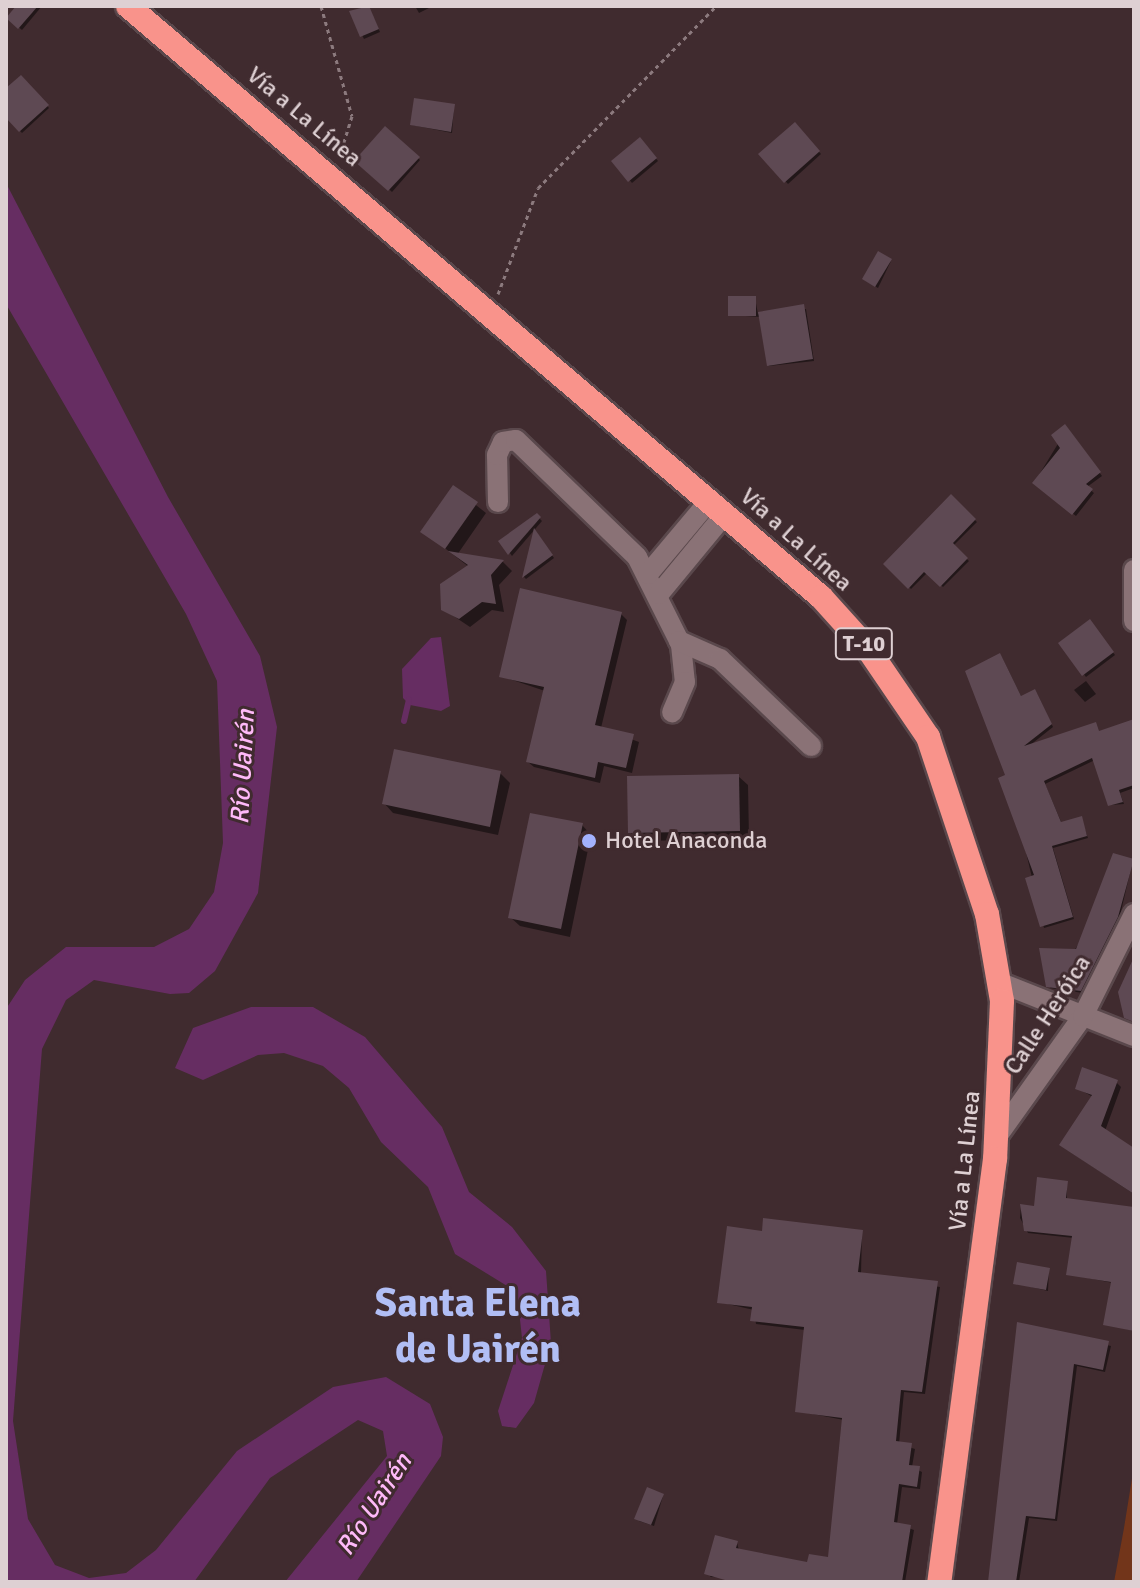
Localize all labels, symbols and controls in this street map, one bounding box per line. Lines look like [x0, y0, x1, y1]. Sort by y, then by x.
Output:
street label: Vía a La Línea [241, 61, 367, 173]
street label: Vía a La Línea [734, 482, 858, 598]
road number: T-10 [834, 626, 894, 662]
water label: Río Uairén [225, 709, 263, 825]
place label: Hotel Anaconda [605, 827, 767, 855]
marker: Hotel Anaconda [580, 832, 598, 850]
street label: Calle Heróica [999, 950, 1097, 1080]
street label: Vía a La Línea [943, 1089, 987, 1233]
district label: Santa Elena de Uairén [375, 1279, 581, 1373]
water label: Río Uairén [331, 1448, 419, 1562]

